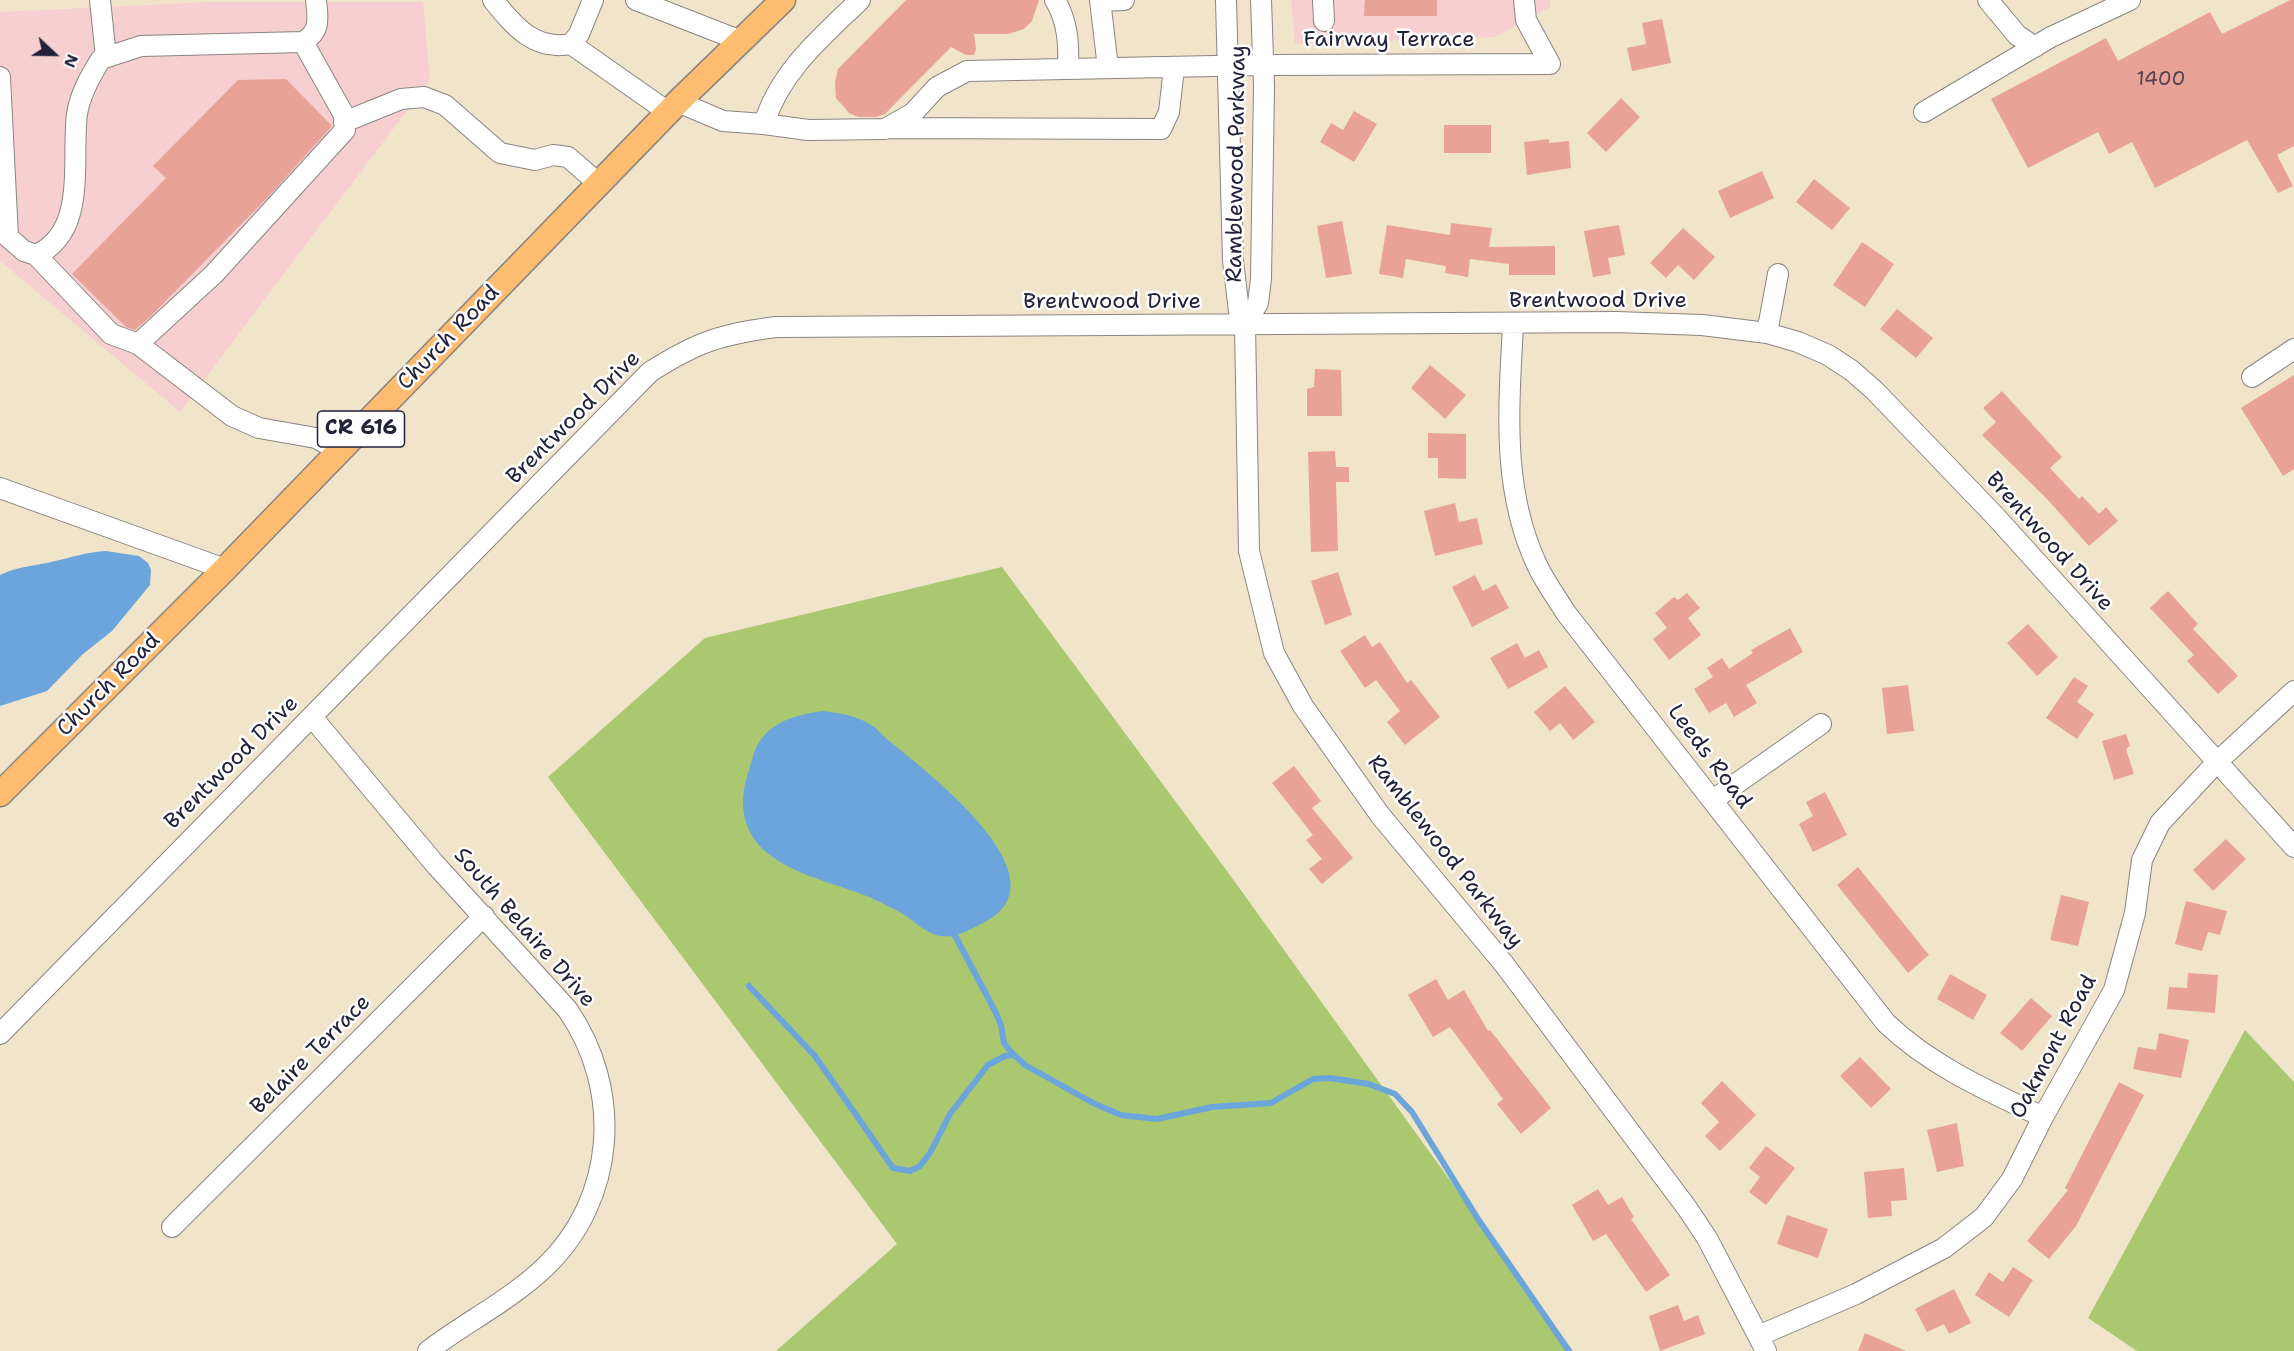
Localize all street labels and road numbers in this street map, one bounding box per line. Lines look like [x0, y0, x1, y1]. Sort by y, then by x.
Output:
street label: Fairway Terrace [1303, 27, 1475, 53]
street label: Ramblewood Parkway [1222, 45, 1252, 283]
street label: Church Road [392, 280, 506, 396]
street label: Brentwood Drive [1509, 288, 1687, 314]
street label: Brentwood Drive [1023, 289, 1201, 315]
street label: Brentwood Drive [502, 346, 646, 490]
road number: CR 616 [318, 411, 404, 447]
street label: Brentwood Drive [1980, 467, 2118, 617]
street label: Church Road [52, 628, 166, 742]
street label: Brentwood Drive [160, 691, 304, 835]
street label: Leeds Road [1661, 700, 1757, 814]
street label: Ramblewood Parkway [1361, 750, 1529, 954]
street label: South Belaire Drive [448, 843, 600, 1013]
street label: Oakmont Road [2005, 970, 2103, 1124]
street label: Belaire Terrace [246, 990, 376, 1120]

